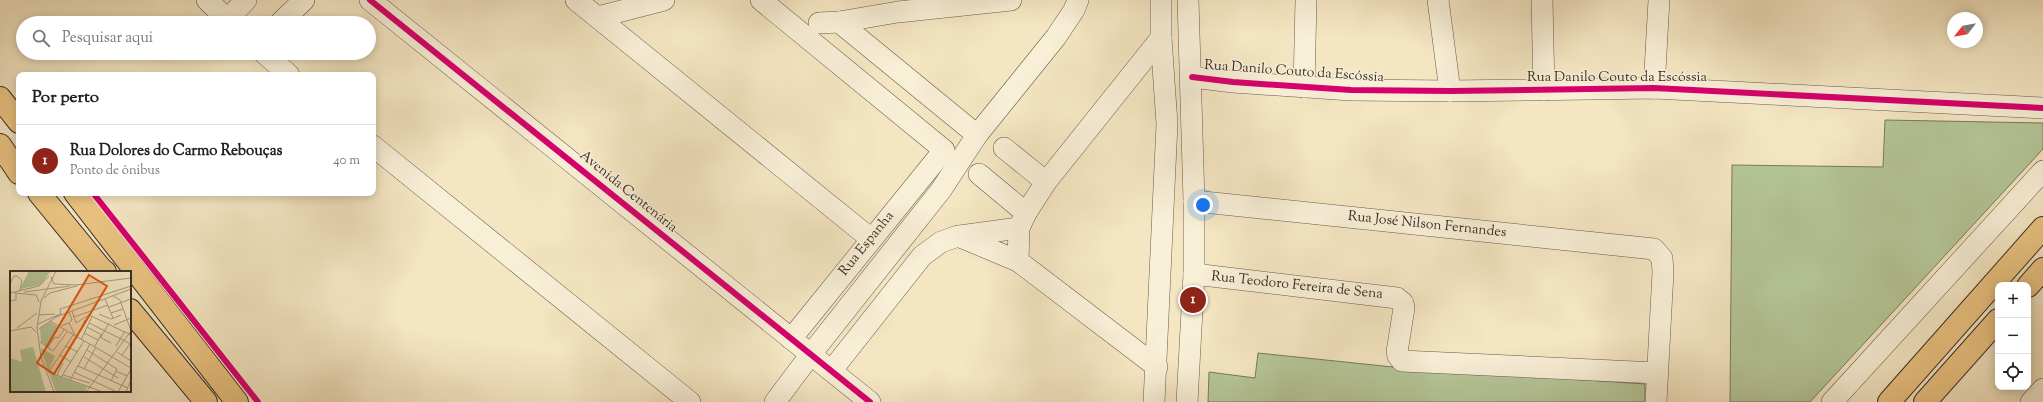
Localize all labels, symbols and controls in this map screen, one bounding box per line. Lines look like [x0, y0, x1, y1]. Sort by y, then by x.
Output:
north arrow [1947, 12, 1983, 48]
search box [16, 16, 376, 60]
icon: search [30, 27, 52, 49]
text: Pesquisar aqui [62, 28, 153, 49]
street label: Rua Danilo Couto da Escóssia [1203, 56, 1385, 88]
street label: Rua Danilo Couto da Escóssia [1527, 68, 1708, 88]
text: Por perto [32, 86, 99, 110]
text: Rua Dolores do Carmo Rebouças [70, 141, 282, 162]
street label: Avenida Centenária [575, 146, 682, 238]
text: 1 [43, 152, 47, 170]
text: 40 m [333, 152, 360, 170]
text: Ponto de ônibus [70, 162, 160, 180]
your location [1193, 195, 1213, 215]
street label: Rua Espanha [835, 207, 900, 281]
street label: Rua José Nilson Fernandes [1347, 207, 1507, 243]
street label: Rua Teodoro Fereira de Sena [1210, 267, 1384, 305]
inset map [10, 271, 131, 392]
map controls [1995, 282, 2031, 390]
button: + [1995, 282, 2031, 318]
pin: 1 [1180, 285, 1206, 315]
button: − [1995, 318, 2031, 354]
button: locate [1995, 354, 2031, 390]

